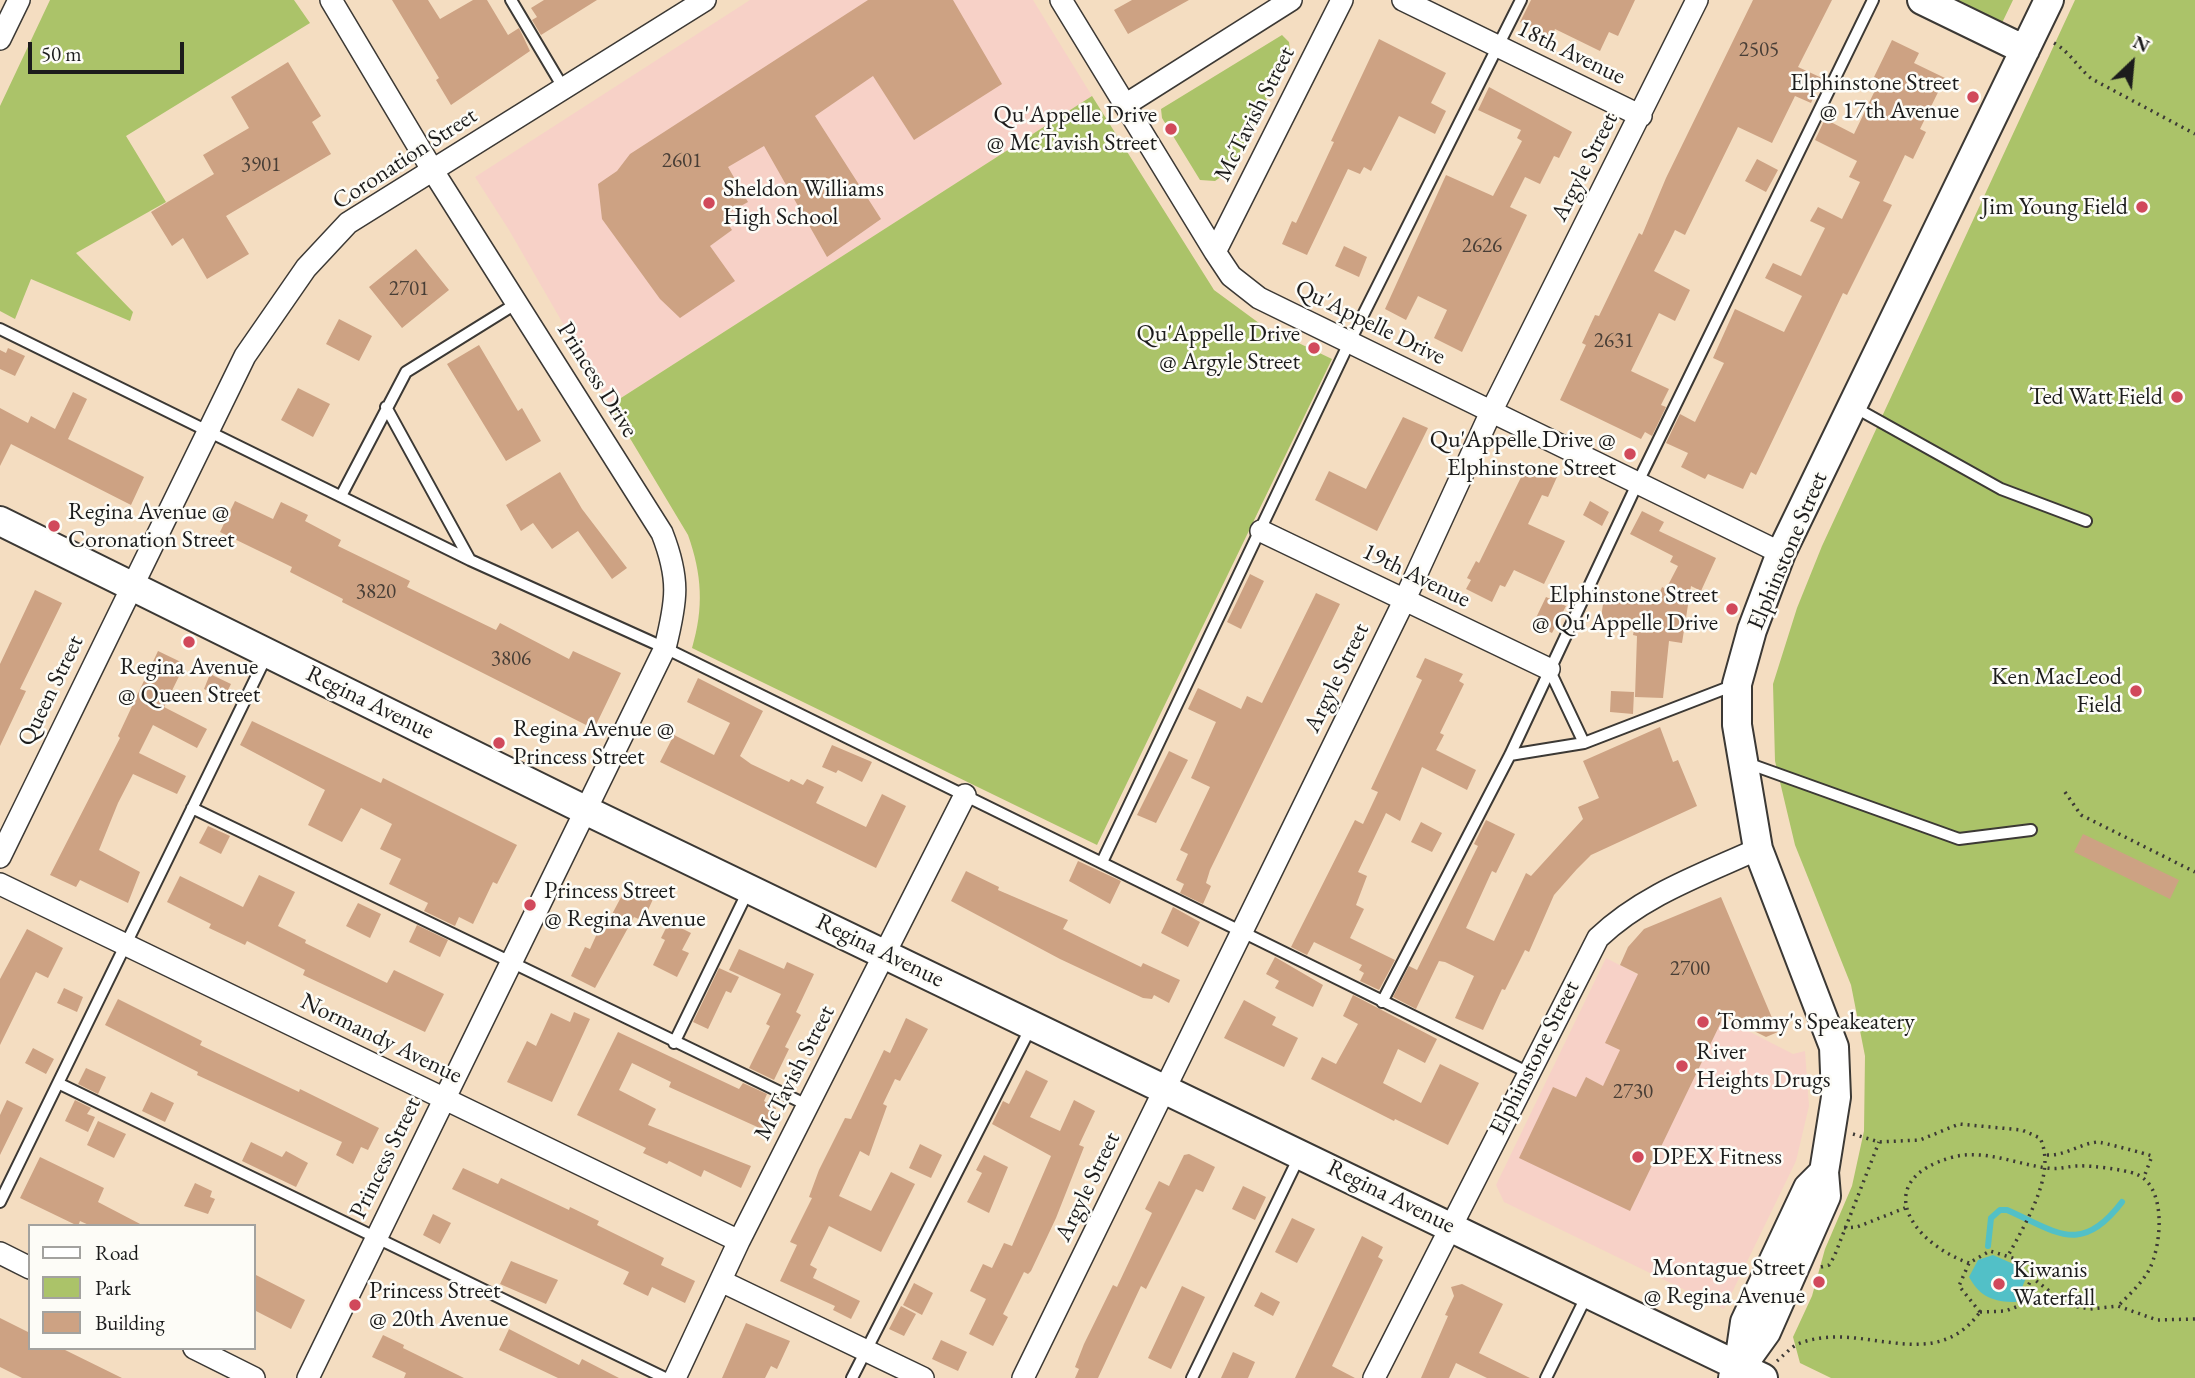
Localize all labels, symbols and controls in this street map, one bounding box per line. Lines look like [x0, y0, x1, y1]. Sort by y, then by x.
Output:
street label: 18th Avenue [1512, 14, 1630, 92]
scale bar [32, 28, 187, 72]
north arrow [2097, 28, 2167, 98]
text: N [2129, 29, 2154, 58]
house number: 2505 [1739, 37, 1779, 63]
text: 50 m [41, 40, 82, 67]
street label: McTavish Street [1209, 42, 1301, 186]
place label: Elphinstone Street @ 17th Avenue [1790, 69, 1959, 125]
marker: Elphinstone Street @ 17th Avenue [1965, 89, 1981, 105]
place label: Qu'Appelle Drive @ McTavish Street [987, 101, 1157, 157]
street label: Coronation Street [327, 102, 483, 216]
street label: Argyle Street [1545, 108, 1625, 226]
marker: Qu'Appelle Drive @ McTavish Street [1163, 121, 1179, 137]
house number: 2601 [662, 148, 702, 174]
house number: 3901 [241, 152, 281, 178]
place label: Sheldon Williams High School [723, 175, 884, 231]
place label: Jim Young Field [1981, 193, 2128, 221]
marker: Sheldon Williams High School [701, 195, 717, 211]
marker: Jim Young Field [2134, 199, 2150, 215]
house number: 2626 [1462, 233, 1502, 259]
street label: Qu'Appelle Drive [1290, 274, 1450, 372]
house number: 2701 [389, 276, 429, 302]
street label: Princess Drive [550, 317, 644, 443]
place label: Qu'Appelle Drive @ Argyle Street [1136, 320, 1300, 376]
house number: 2631 [1594, 328, 1634, 354]
marker: Qu'Appelle Drive @ Argyle Street [1306, 340, 1322, 356]
place label: Ted Watt Field [2029, 383, 2163, 411]
marker: Ted Watt Field [2169, 389, 2185, 405]
place label: Qu'Appelle Drive @ Elphinstone Street [1430, 426, 1616, 482]
marker: Qu'Appelle Drive @ Elphinstone Street [1622, 446, 1638, 462]
street label: Elphinstone Street [1742, 468, 1834, 634]
place label: Regina Avenue @ Coronation Street [68, 498, 235, 554]
marker: Regina Avenue @ Coronation Street [46, 518, 62, 534]
street label: 19th Avenue [1357, 537, 1475, 615]
house number: 3820 [356, 579, 396, 605]
place label: Elphinstone Street @ Qu'Appelle Drive [1532, 581, 1718, 637]
marker: Elphinstone Street @ Qu'Appelle Drive [1724, 601, 1740, 617]
street label: Argyle Street [1298, 619, 1376, 737]
street label: Queen Street [12, 631, 90, 751]
marker: Regina Avenue @ Queen Street [181, 634, 197, 650]
house number: 3806 [491, 646, 531, 672]
place label: Regina Avenue @ Queen Street [118, 653, 260, 709]
street label: Regina Avenue [301, 660, 439, 746]
place label: Ken MacLeod Field [1991, 663, 2122, 719]
marker: Ken MacLeod Field [2128, 683, 2144, 699]
place label: Regina Avenue @ Princess Street [513, 715, 674, 771]
marker: Regina Avenue @ Princess Street [491, 735, 507, 751]
place label: Princess Street @ Regina Avenue [544, 877, 705, 933]
marker: Princess Street @ Regina Avenue [522, 897, 538, 913]
street label: Regina Avenue [811, 908, 949, 994]
house number: 2700 [1670, 956, 1710, 982]
street label: Elphinstone Street [1484, 976, 1586, 1140]
street label: Normandy Avenue [296, 987, 466, 1091]
street label: McTavish Street [749, 1001, 841, 1145]
place label: Tommy's Speakeatery [1717, 1008, 1915, 1036]
marker: Tommy's Speakeatery [1695, 1014, 1711, 1030]
place label: River Heights Drugs [1696, 1038, 1831, 1094]
marker: River Heights Drugs [1674, 1058, 1690, 1074]
house number: 2730 [1613, 1079, 1653, 1105]
street label: Princess Street [344, 1093, 428, 1223]
street label: Argyle Street [1049, 1128, 1127, 1246]
place label: DPEX Fitness [1652, 1143, 1782, 1171]
marker: DPEX Fitness [1630, 1149, 1646, 1165]
street label: Regina Avenue [1322, 1154, 1460, 1240]
legend [28, 1224, 256, 1350]
text: Road [95, 1239, 139, 1266]
place label: Montague Street @ Regina Avenue [1644, 1254, 1805, 1310]
place label: Kiwanis Waterfall [2013, 1256, 2095, 1312]
text: Park [95, 1274, 131, 1301]
marker: Montague Street @ Regina Avenue [1811, 1274, 1827, 1290]
marker: Kiwanis Waterfall [1991, 1276, 2007, 1292]
place label: Princess Street @ 20th Avenue [369, 1277, 508, 1333]
marker: Princess Street @ 20th Avenue [347, 1297, 363, 1313]
text: Building [95, 1309, 165, 1336]

